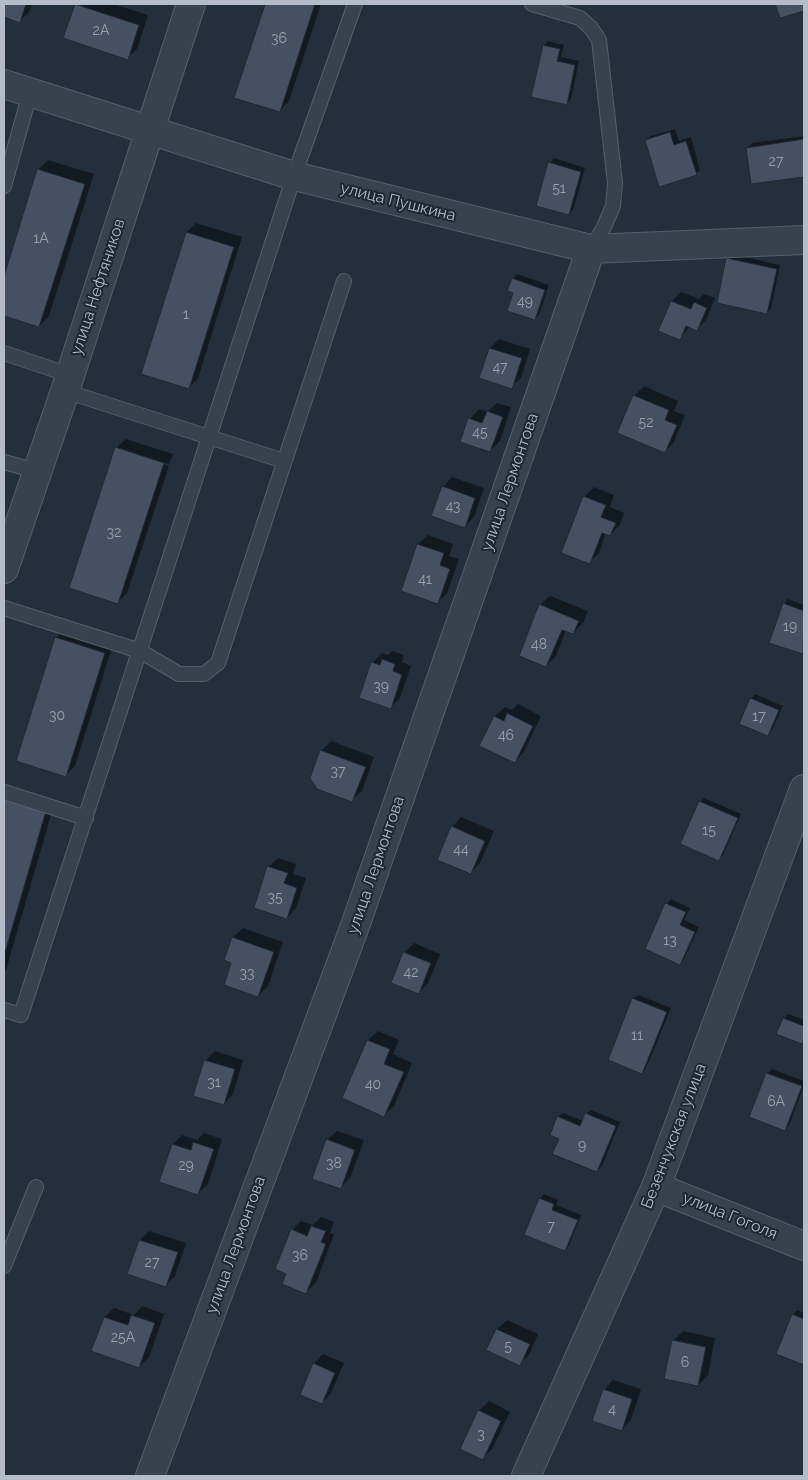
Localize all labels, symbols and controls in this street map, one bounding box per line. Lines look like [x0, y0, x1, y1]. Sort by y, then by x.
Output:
house number: 2А [93, 23, 109, 39]
house number: 36 [271, 31, 287, 47]
house number: 27 [769, 154, 783, 170]
street label: улица Пушкина [338, 178, 458, 226]
house number: 51 [552, 181, 566, 197]
street label: улица Нефтяников [67, 216, 129, 358]
house number: 1А [33, 231, 49, 247]
house number: 49 [517, 294, 533, 310]
house number: 1 [183, 307, 189, 323]
house number: 47 [492, 360, 508, 376]
street label: улица Лермонтова [477, 410, 543, 554]
house number: 52 [639, 415, 653, 431]
house number: 45 [472, 425, 488, 441]
house number: 43 [445, 499, 461, 515]
house number: 32 [107, 525, 121, 541]
house number: 41 [418, 572, 432, 588]
house number: 19 [783, 619, 797, 635]
house number: 48 [531, 637, 547, 653]
house number: 39 [373, 679, 389, 695]
house number: 30 [49, 708, 65, 724]
house number: 17 [752, 709, 766, 725]
house number: 46 [498, 728, 514, 744]
house number: 37 [331, 764, 345, 780]
street label: улица Лермонтова [343, 793, 409, 937]
house number: 15 [702, 823, 716, 839]
house number: 44 [453, 842, 469, 858]
house number: 35 [267, 890, 283, 906]
house number: 13 [663, 933, 677, 949]
house number: 42 [404, 965, 418, 981]
house number: 33 [240, 966, 254, 982]
house number: 11 [631, 1028, 643, 1044]
street label: Безенчукская улица [637, 1061, 711, 1211]
house number: 31 [207, 1075, 221, 1091]
house number: 40 [365, 1077, 381, 1093]
house number: 6А [767, 1094, 785, 1110]
house number: 9 [578, 1138, 586, 1154]
house number: 38 [326, 1156, 342, 1172]
house number: 29 [178, 1158, 194, 1174]
street label: улица Лермонтова [202, 1174, 270, 1316]
street label: улица Гоголя [680, 1188, 780, 1244]
house number: 7 [547, 1219, 555, 1235]
house number: 36 [292, 1248, 308, 1264]
house number: 27 [145, 1255, 159, 1271]
house number: 25А [111, 1330, 135, 1346]
house number: 5 [504, 1339, 512, 1355]
house number: 6 [681, 1355, 689, 1371]
house number: 4 [608, 1402, 616, 1418]
house number: 3 [477, 1427, 485, 1443]

